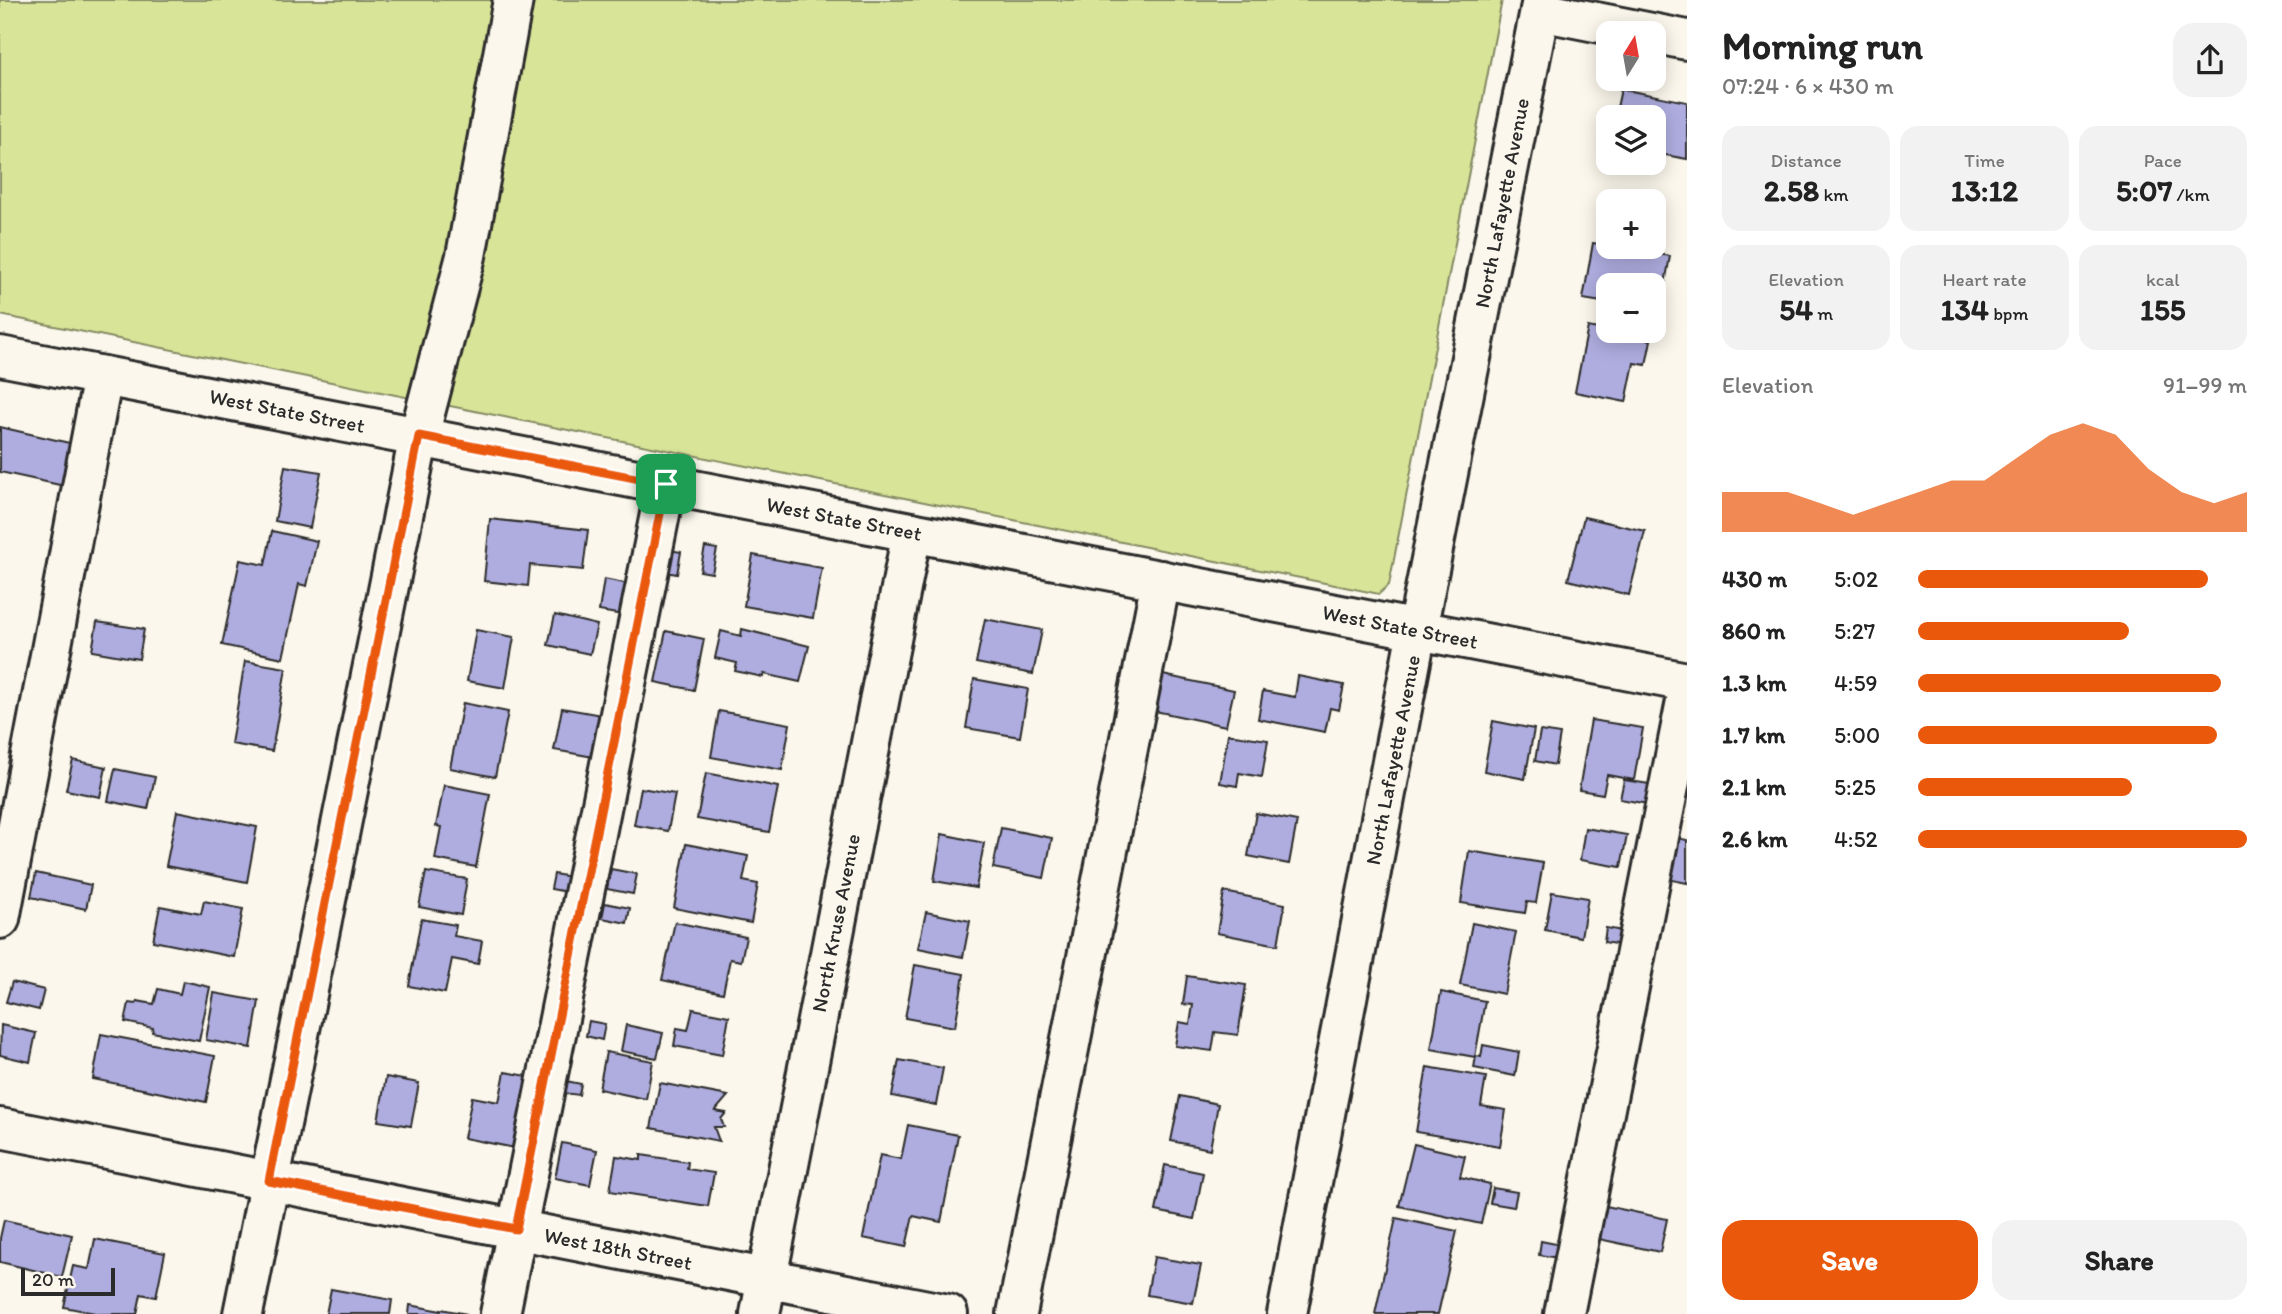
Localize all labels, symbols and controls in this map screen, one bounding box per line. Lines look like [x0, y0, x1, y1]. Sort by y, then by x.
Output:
north arrow [1596, 21, 1666, 91]
map controls [1596, 21, 1666, 343]
text: Morning run [1722, 23, 1923, 69]
button: share [2173, 23, 2247, 97]
text: 07:24 · 6 × 430 m [1722, 72, 1894, 100]
street label: North Lafayette Avenue [1469, 96, 1534, 310]
button: layers [1596, 105, 1666, 175]
text: Distance [1771, 149, 1842, 172]
text: Time [1964, 149, 2005, 172]
text: Pace [2144, 149, 2182, 172]
text: 2.58 [1764, 172, 1819, 209]
text: 13:12 [1951, 172, 2018, 209]
text: 5:07 [2116, 172, 2172, 209]
text: km [1819, 183, 1849, 206]
text: /km [2172, 183, 2210, 206]
button: + [1596, 189, 1666, 259]
text: Elevation [1768, 268, 1844, 291]
text: Heart rate [1942, 268, 2027, 291]
text: kcal [2146, 268, 2180, 291]
button: − [1596, 273, 1666, 343]
text: 54 [1779, 291, 1813, 328]
text: 134 [1941, 291, 1989, 328]
text: 155 [2140, 291, 2186, 328]
text: m [1813, 302, 1833, 325]
text: bpm [1989, 302, 2028, 325]
text: Elevation [1722, 371, 1813, 399]
text: 91–99 m [2163, 371, 2247, 399]
street label: West State Street [207, 383, 367, 438]
pin [636, 454, 696, 514]
icon: arrive [647, 465, 685, 503]
street label: West State Street [764, 491, 924, 546]
text: 430 m [1722, 565, 1787, 593]
text: 5:02 [1834, 565, 1878, 593]
street label: West State Street [1320, 599, 1480, 654]
text: 860 m [1722, 617, 1785, 645]
text: 5:27 [1834, 617, 1875, 645]
street label: North Lafayette Avenue [1360, 653, 1425, 867]
text: 1.3 km [1722, 669, 1786, 697]
text: 4:59 [1834, 669, 1878, 697]
text: 1.7 km [1722, 721, 1785, 749]
text: 5:00 [1834, 721, 1880, 749]
text: 2.1 km [1722, 773, 1786, 801]
text: 5:25 [1834, 773, 1876, 801]
text: 2.6 km [1722, 825, 1788, 853]
text: 4:52 [1834, 825, 1878, 853]
street label: North Kruse Avenue [806, 832, 865, 1014]
button: Save [1722, 1220, 1978, 1300]
button: Share [1992, 1220, 2247, 1300]
street label: West 18th Street [542, 1222, 694, 1275]
scale bar [21, 1265, 116, 1297]
text: 20 m [32, 1268, 74, 1291]

